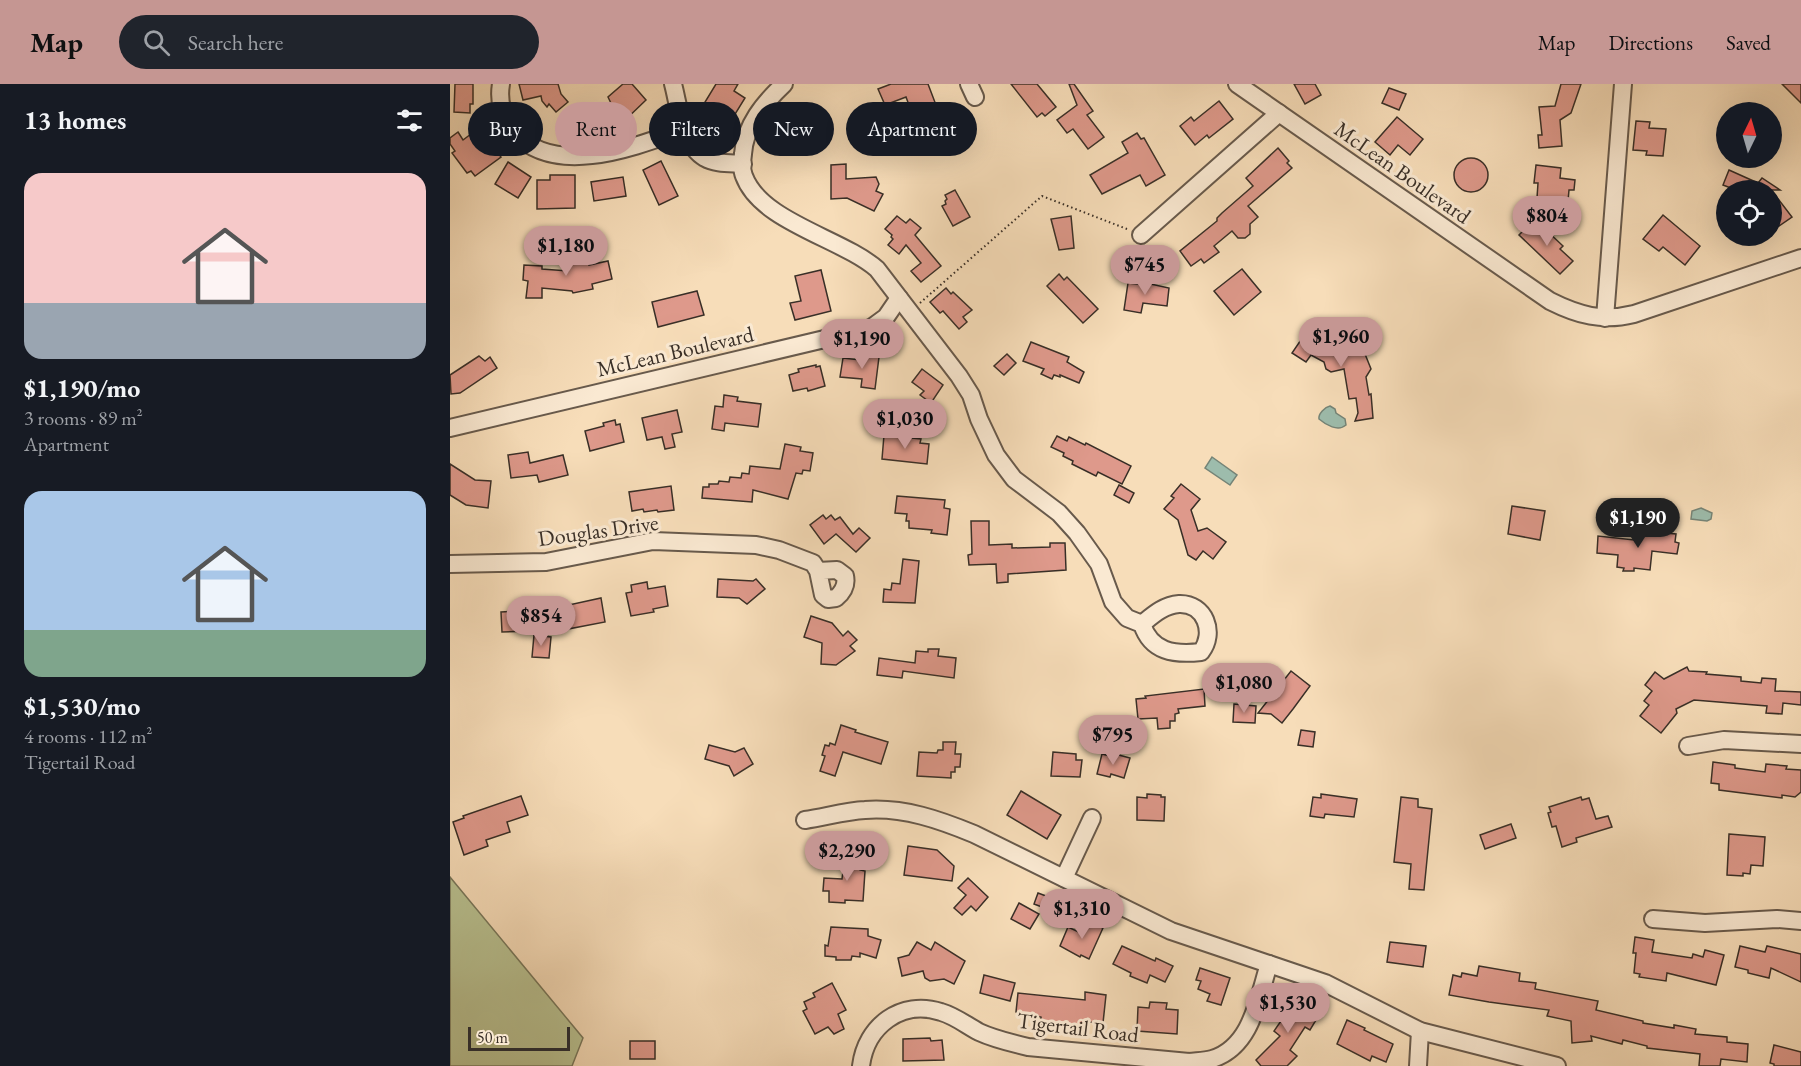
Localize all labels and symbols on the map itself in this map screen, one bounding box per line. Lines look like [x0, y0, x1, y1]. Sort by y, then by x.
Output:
north arrow [1716, 102, 1782, 168]
street label: McLean Boulevard [1329, 115, 1477, 231]
pin: $804 [1511, 196, 1583, 247]
pin: $1,180 [517, 226, 615, 277]
pin: $745 [1109, 245, 1181, 296]
pin: $1,960 [1292, 317, 1390, 368]
street label: McLean Boulevard [594, 319, 757, 384]
pin: $1,190 [813, 319, 911, 370]
pin: $1,030 [856, 399, 954, 450]
pin: $1,190 [1589, 498, 1687, 549]
street label: Douglas Drive [536, 508, 661, 553]
pin: $854 [505, 596, 577, 647]
pin: $1,080 [1195, 663, 1293, 714]
pin: $795 [1077, 715, 1149, 766]
pin: $2,290 [798, 831, 896, 882]
pin: $1,310 [1033, 889, 1131, 940]
pin: $1,530 [1239, 983, 1337, 1034]
street label: Tigertail Road [1015, 1006, 1141, 1049]
scale bar [468, 1024, 570, 1052]

